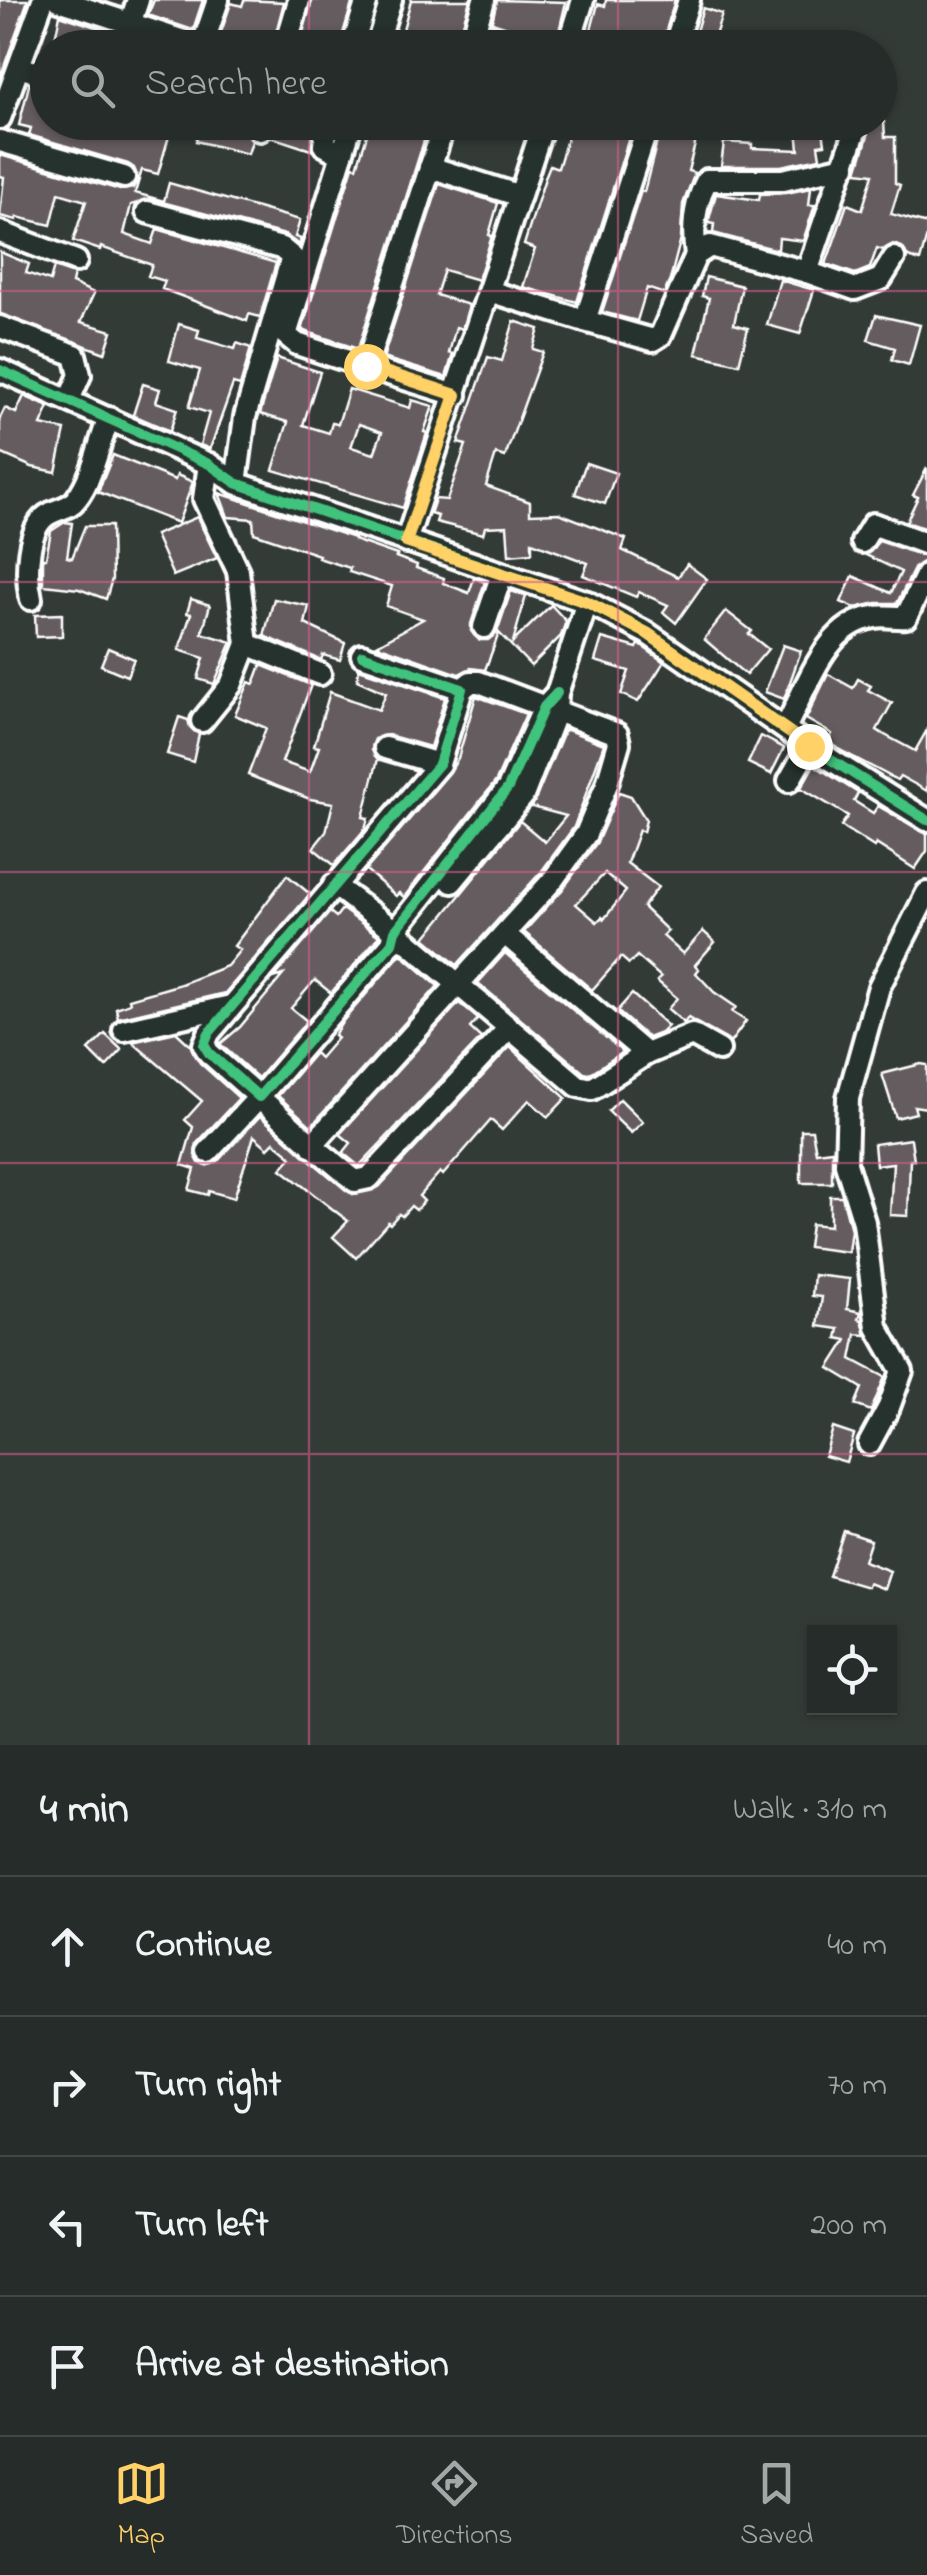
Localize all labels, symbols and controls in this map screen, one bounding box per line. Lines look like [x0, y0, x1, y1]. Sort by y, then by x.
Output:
search box [30, 30, 897, 140]
text: Search here [145, 57, 327, 113]
icon: search [65, 58, 120, 113]
route start [344, 344, 390, 390]
route end [787, 724, 833, 770]
map controls [807, 1625, 897, 1715]
button: locate [807, 1625, 897, 1715]
text: 4 min [40, 1780, 129, 1841]
text: Walk · 310 m [733, 1787, 887, 1834]
text: Continue [135, 1918, 271, 1974]
icon: ahead [40, 1919, 95, 1974]
text: 40 m [827, 1923, 887, 1970]
text: Turn right [135, 2058, 281, 2114]
icon: right [40, 2059, 95, 2114]
text: 70 m [827, 2063, 887, 2110]
text: Turn left [135, 2198, 268, 2254]
icon: left [40, 2199, 95, 2254]
text: 200 m [811, 2203, 887, 2250]
text: Arrive at destination [135, 2338, 449, 2394]
icon: arrive [40, 2339, 95, 2394]
tab: Map [114, 2456, 169, 2557]
tab: Directions [396, 2456, 513, 2557]
tab: Saved [740, 2456, 813, 2557]

